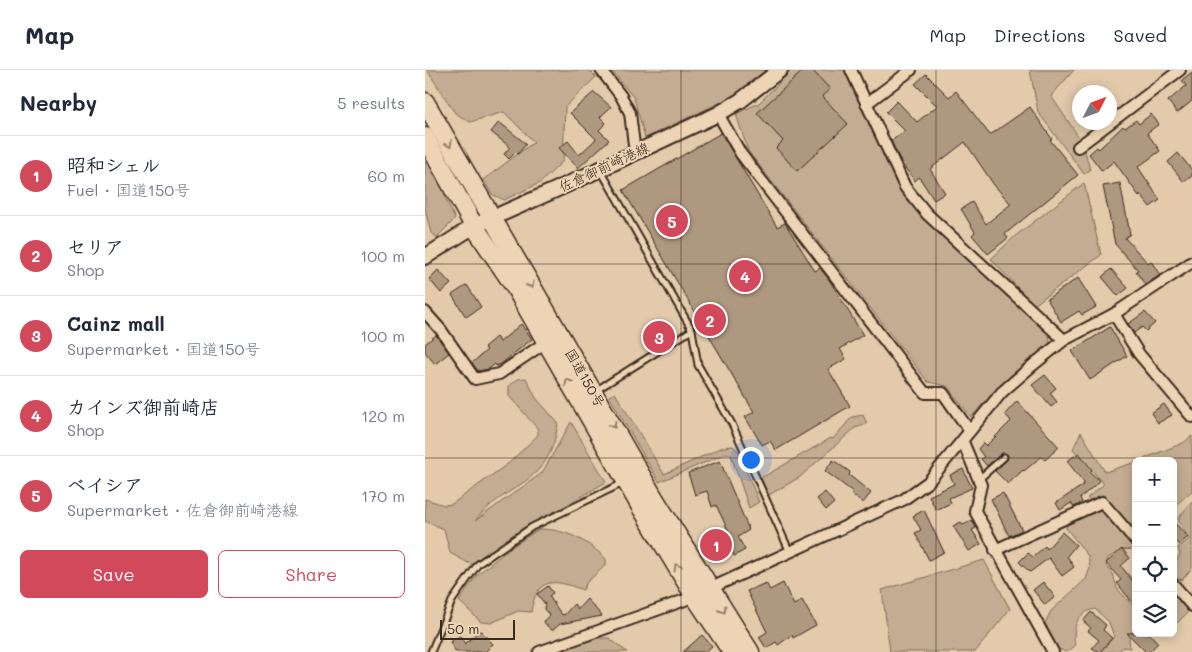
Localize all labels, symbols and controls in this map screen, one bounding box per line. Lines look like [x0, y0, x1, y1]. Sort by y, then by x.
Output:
text: Map [25, 19, 74, 50]
text: Map [929, 23, 966, 47]
text: Directions [994, 23, 1086, 47]
text: Saved [1114, 23, 1167, 47]
north arrow [1072, 85, 1117, 130]
text: Nearby [20, 89, 97, 116]
text: 5 results [337, 92, 405, 113]
street label: 佐倉御前崎港線 [555, 137, 652, 196]
one-way arrow [443, 139, 453, 148]
text: 昭和シェル [67, 152, 160, 177]
text: 1 [32, 165, 40, 186]
text: 60 m [368, 165, 405, 186]
text: Fuel · 国道150号 [67, 179, 190, 200]
pin: 5 [656, 202, 688, 240]
text: セリア [67, 234, 124, 259]
text: 2 [32, 245, 40, 266]
text: 100 m [360, 245, 405, 266]
pin: 4 [729, 257, 761, 295]
text: Shop [67, 259, 104, 280]
one-way arrow [525, 279, 535, 288]
pin: 2 [694, 301, 726, 339]
text: Cainz mall [67, 311, 165, 336]
pin: 3 [643, 318, 675, 356]
text: 3 [31, 325, 41, 346]
text: 100 m [360, 325, 405, 346]
text: Supermarket · 国道150号 [67, 338, 260, 359]
street label: 国道150号 [561, 345, 610, 411]
one-way arrow [565, 378, 575, 387]
text: カインズ御前崎店 [67, 394, 219, 419]
text: 4 [31, 405, 41, 426]
text: 120 m [361, 405, 405, 426]
text: Shop [67, 419, 104, 440]
one-way arrow [606, 420, 616, 429]
your location [738, 447, 764, 473]
map controls [1132, 457, 1177, 637]
button: + [1132, 457, 1177, 502]
text: ベイシア [67, 472, 143, 497]
text: 5 [31, 485, 41, 506]
text: 170 m [361, 485, 405, 506]
text: Supermarket · 佐倉御前崎港線 [67, 499, 298, 520]
button: − [1132, 502, 1177, 547]
pin: 1 [700, 526, 732, 564]
button: locate [1132, 547, 1177, 592]
button: Save [20, 550, 208, 598]
button: Share [218, 550, 405, 598]
one-way arrow [674, 564, 684, 573]
button: layers [1132, 592, 1177, 637]
one-way arrow [716, 605, 726, 614]
scale bar [440, 617, 515, 640]
text: 50 m [447, 619, 479, 638]

